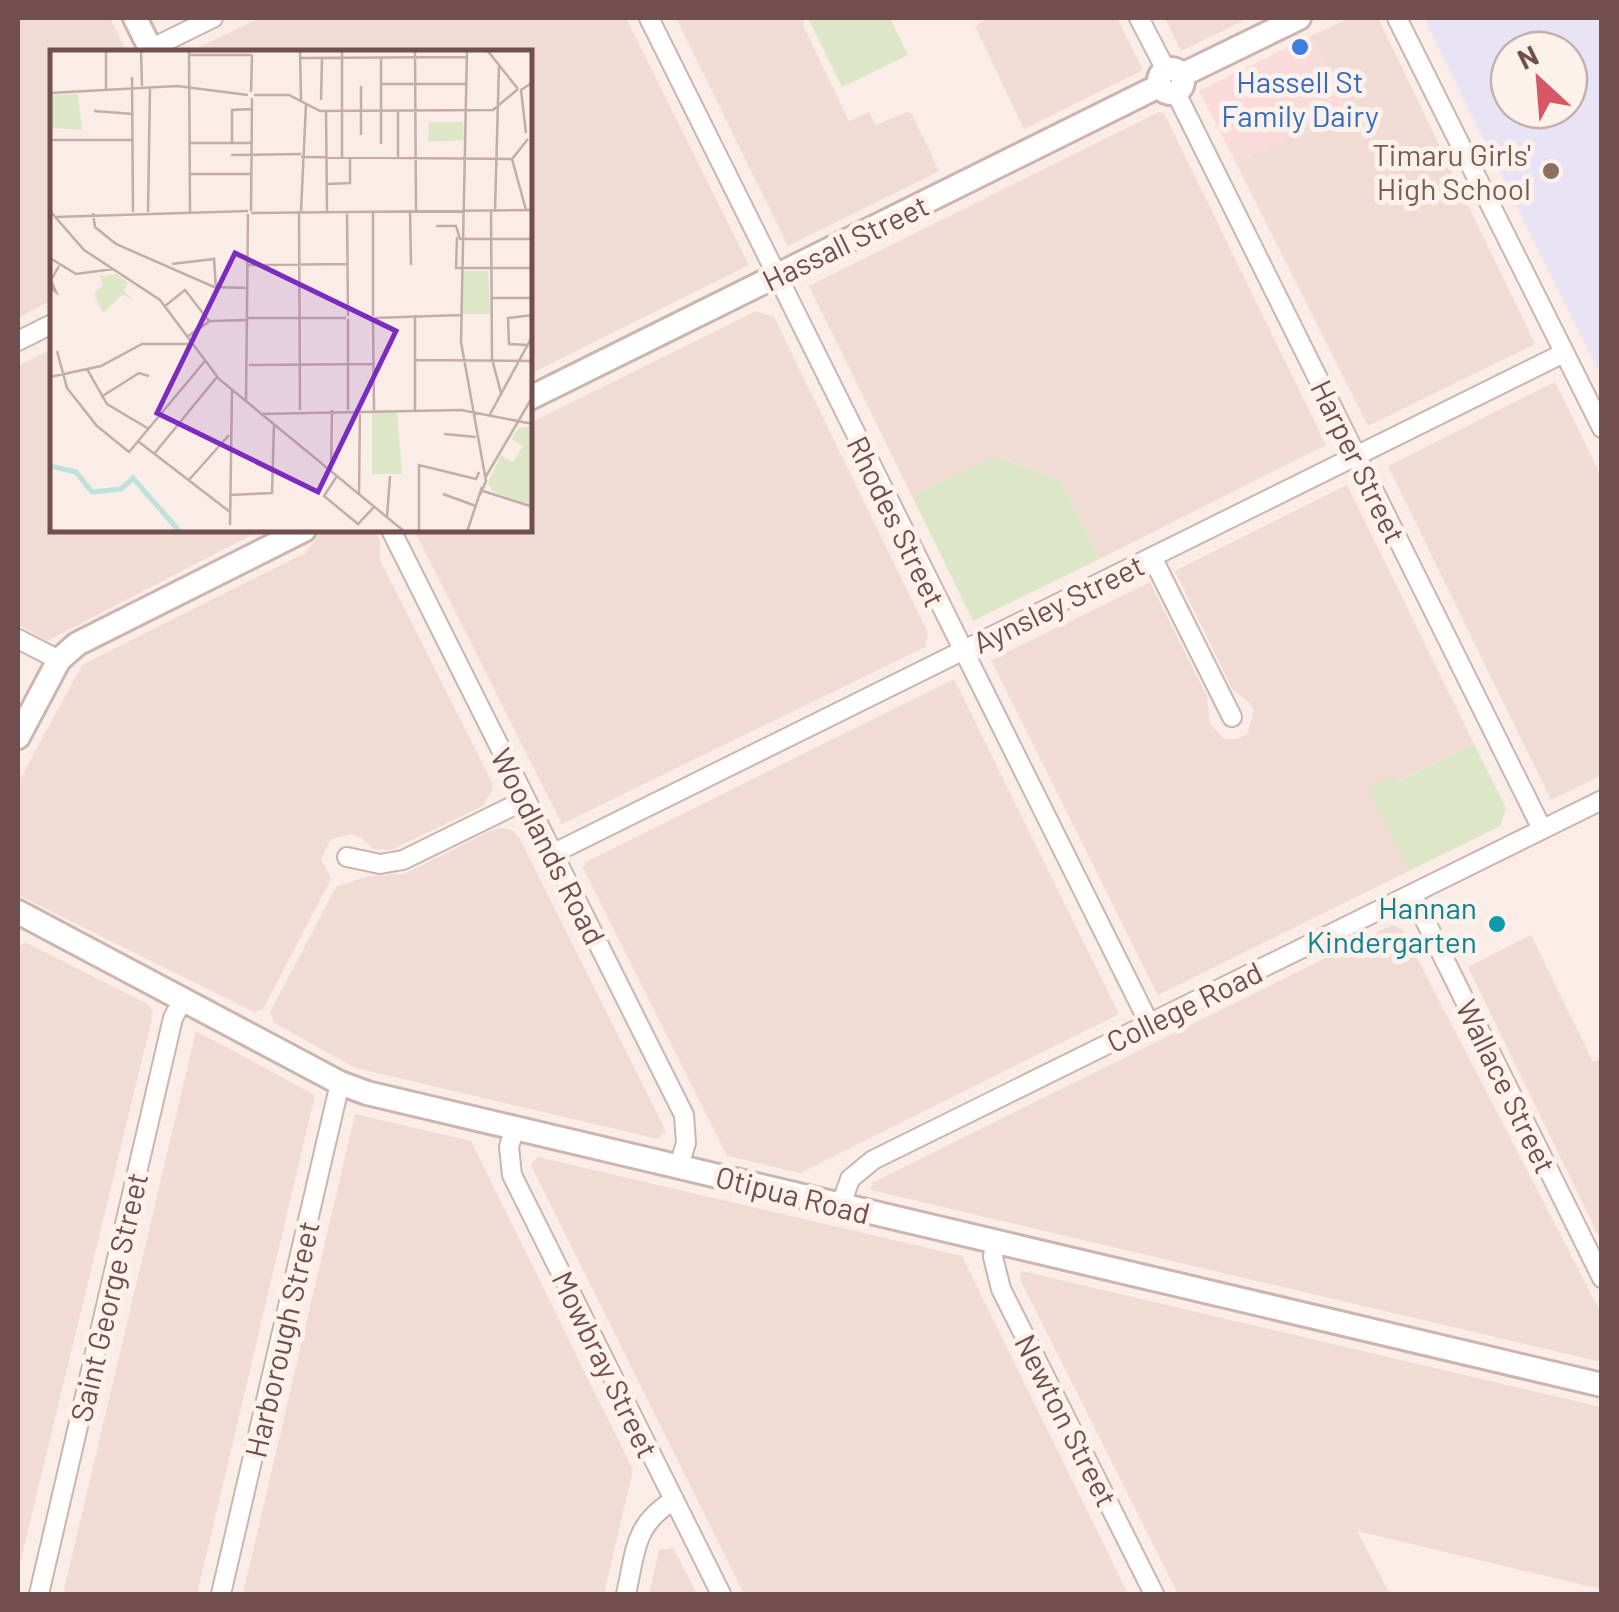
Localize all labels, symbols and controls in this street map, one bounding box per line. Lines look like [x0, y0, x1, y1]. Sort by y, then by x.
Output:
north arrow [1489, 30, 1589, 130]
marker: Hassell St Family Dairy [1289, 36, 1311, 58]
text: N [1512, 37, 1543, 76]
inset map [50, 50, 532, 532]
place label: Hassell St Family Dairy [1221, 63, 1379, 133]
place label: Timaru Girls' High School [1372, 136, 1531, 206]
marker: Timaru Girls' High School [1540, 160, 1562, 182]
street label: Hassall Street [756, 186, 934, 298]
street label: Harper Street [1304, 374, 1414, 548]
street label: Rhodes Street [840, 430, 954, 612]
street label: Aynsley Street [967, 546, 1149, 660]
street label: Woodlands Road [484, 742, 614, 950]
place label: Hannan Kindergarten [1307, 889, 1477, 959]
marker: Hannan Kindergarten [1486, 913, 1508, 935]
street label: College Road [1100, 953, 1268, 1059]
street label: Wallace Street [1449, 993, 1565, 1179]
street label: Otipua Road [712, 1157, 874, 1231]
street label: Saint George Street [62, 1169, 154, 1425]
street label: Harborough Street [236, 1217, 326, 1461]
street label: Mowbray Street [545, 1265, 667, 1463]
street label: Newton Street [1008, 1328, 1126, 1512]

